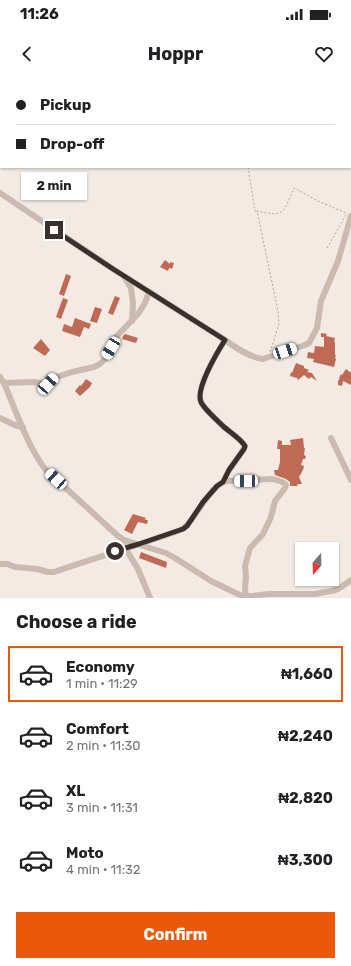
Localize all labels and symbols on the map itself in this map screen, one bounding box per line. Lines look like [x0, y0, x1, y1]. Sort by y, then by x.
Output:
callout: 2 min [21, 172, 87, 200]
route end [45, 221, 63, 239]
car [100, 335, 122, 361]
car [272, 342, 298, 360]
car [36, 371, 60, 397]
car [43, 467, 69, 491]
car [234, 475, 258, 487]
route start [106, 542, 124, 560]
north arrow [295, 542, 339, 586]

